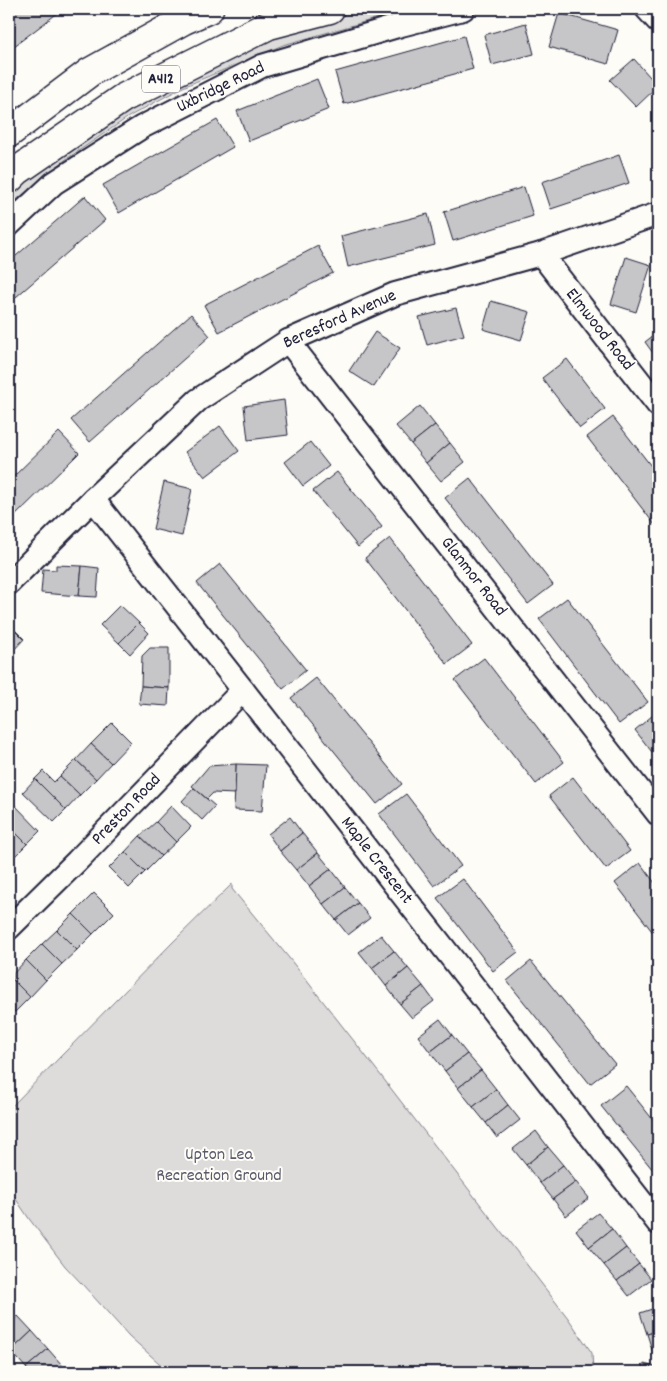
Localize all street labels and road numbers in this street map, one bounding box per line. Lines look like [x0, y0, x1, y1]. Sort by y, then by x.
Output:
street label: Uxbridge Road [173, 56, 269, 120]
road number: A412 [142, 66, 180, 92]
street label: Elmwood Road [559, 283, 639, 377]
street label: Beresford Avenue [279, 284, 401, 356]
street label: Glanmor Road [434, 532, 512, 622]
street label: Preston Road [86, 769, 168, 851]
street label: Maple Crescent [334, 812, 418, 910]

